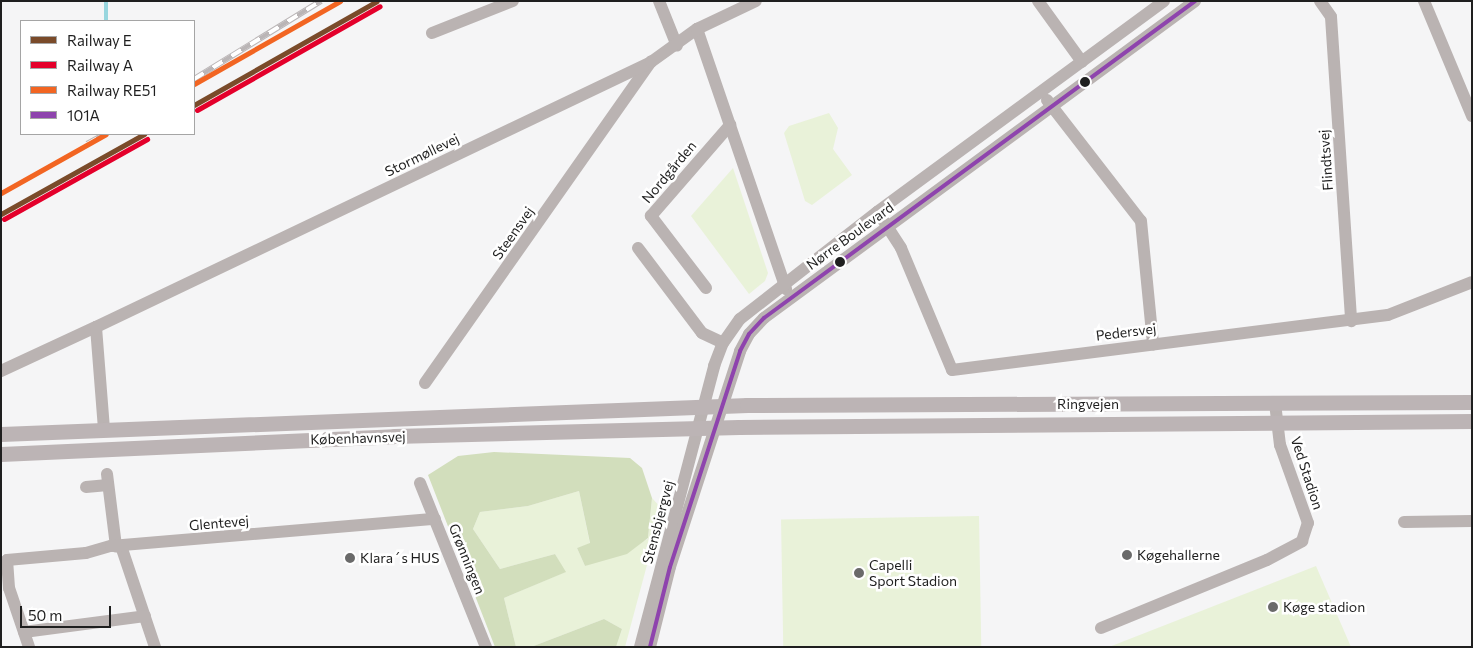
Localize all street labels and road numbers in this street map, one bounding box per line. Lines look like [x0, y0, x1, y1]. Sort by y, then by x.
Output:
street label: Flindtsvej [1315, 129, 1337, 191]
street label: Stormøllevej [382, 130, 462, 180]
street label: Nordgården [638, 138, 700, 206]
street label: Nørre Boulevard [803, 199, 897, 273]
street label: Steensvej [489, 203, 537, 263]
street label: Pedersvej [1095, 320, 1157, 344]
street label: Ringvejen [1057, 396, 1119, 412]
street label: Københavnsvej [310, 428, 406, 448]
street label: Ved Stadion [1287, 434, 1327, 512]
street label: Stensbjergvej [639, 478, 677, 566]
street label: Glentevej [188, 512, 250, 534]
street label: Grønningen [445, 521, 489, 597]

